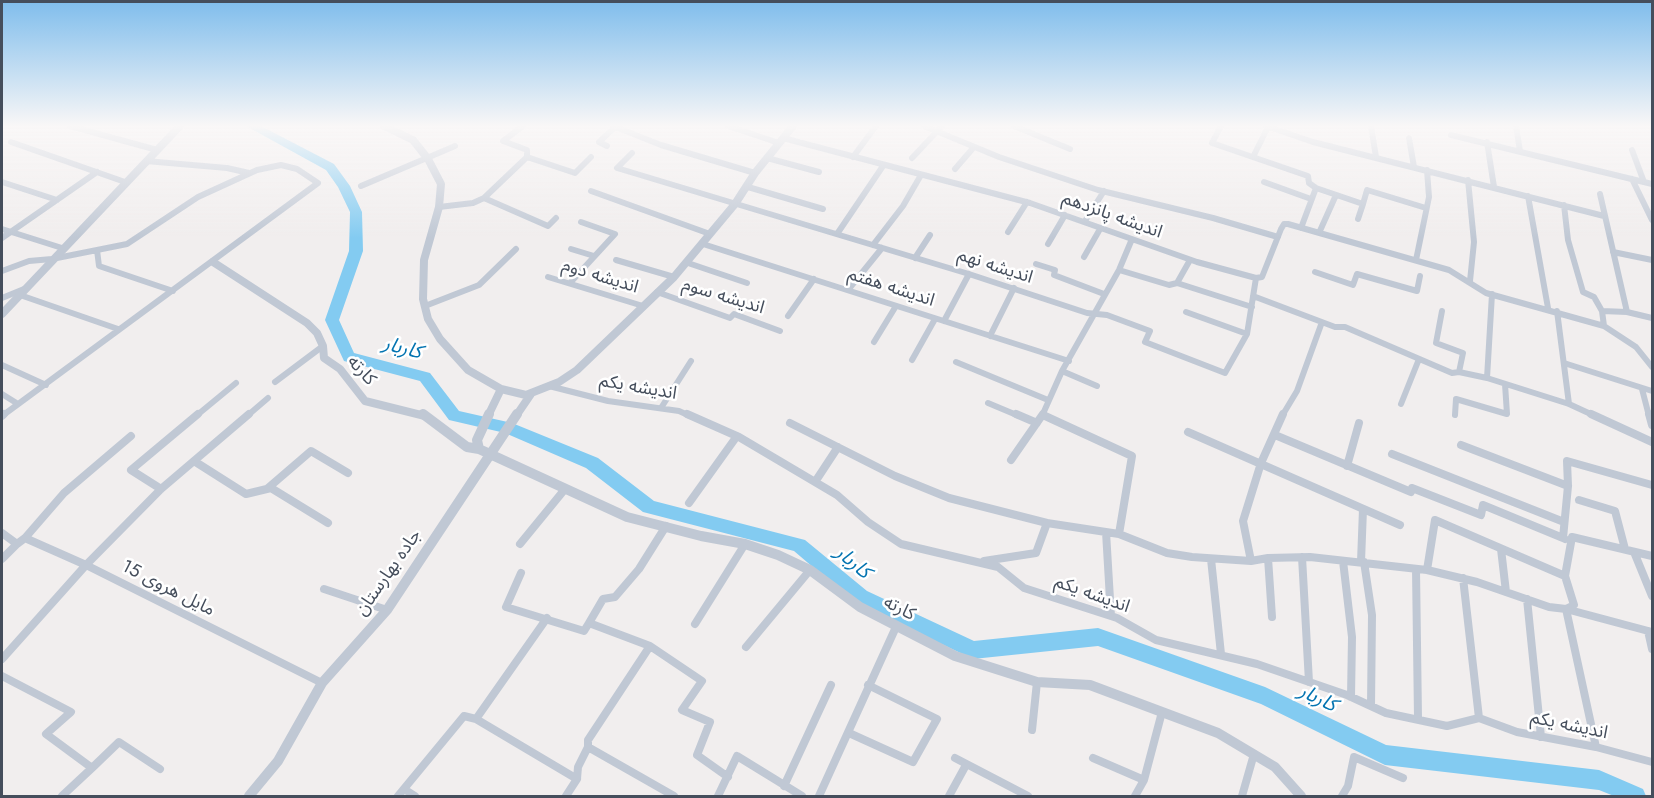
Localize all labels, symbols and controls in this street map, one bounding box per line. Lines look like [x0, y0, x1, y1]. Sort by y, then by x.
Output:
street label: اندیشه پانزدهم [1059, 188, 1165, 244]
street label: اندیشه نهم [955, 245, 1035, 289]
street label: اندیشه دوم [559, 255, 641, 299]
street label: اندیشه هفتم [845, 264, 937, 312]
street label: اندیشه سوم [679, 274, 767, 320]
water label: کاربار [380, 332, 424, 366]
street label: کارته [342, 352, 380, 390]
street label: اندیشه یکم [598, 371, 678, 405]
street label: جاده بهارستان [351, 526, 427, 620]
water label: کاربار [829, 541, 875, 585]
street label: مایل هروی 15 [118, 556, 218, 622]
street label: اندیشه یکم [1052, 571, 1132, 619]
street label: کارته [879, 592, 919, 626]
water label: کاربار [1294, 680, 1340, 718]
street label: اندیشه یکم [1529, 707, 1609, 745]

